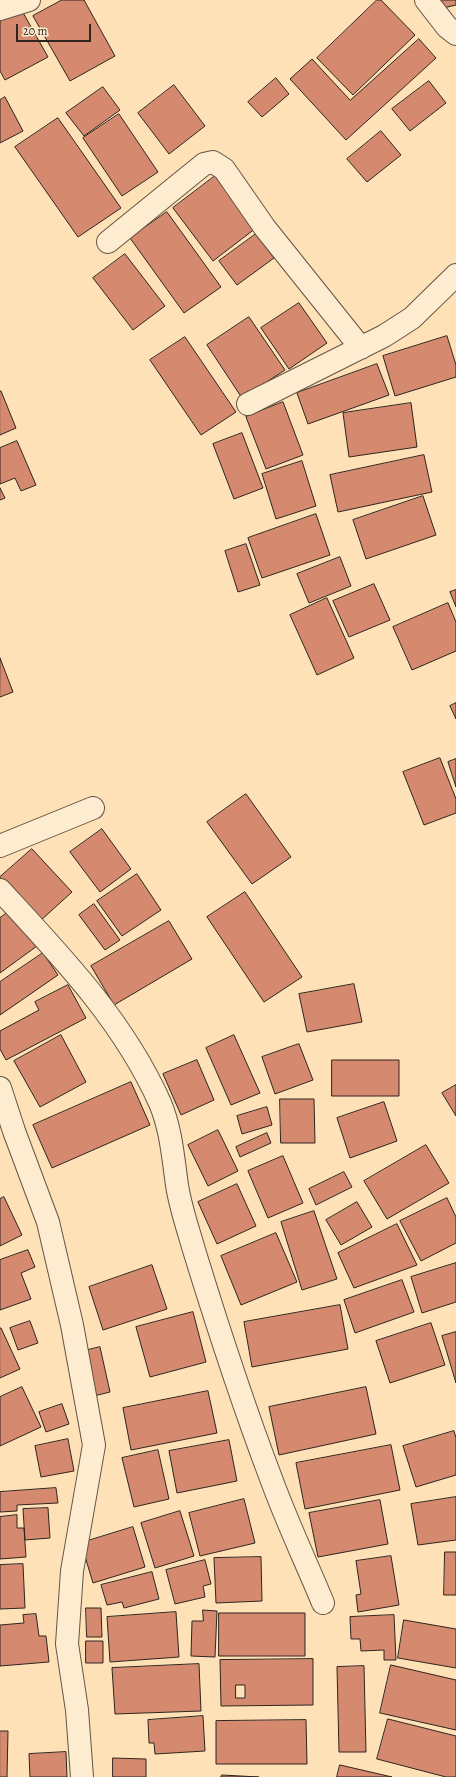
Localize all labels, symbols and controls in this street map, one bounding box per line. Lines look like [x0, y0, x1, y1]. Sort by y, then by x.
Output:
scale bar [18, 16, 93, 42]
text: 20 m [23, 23, 47, 39]

